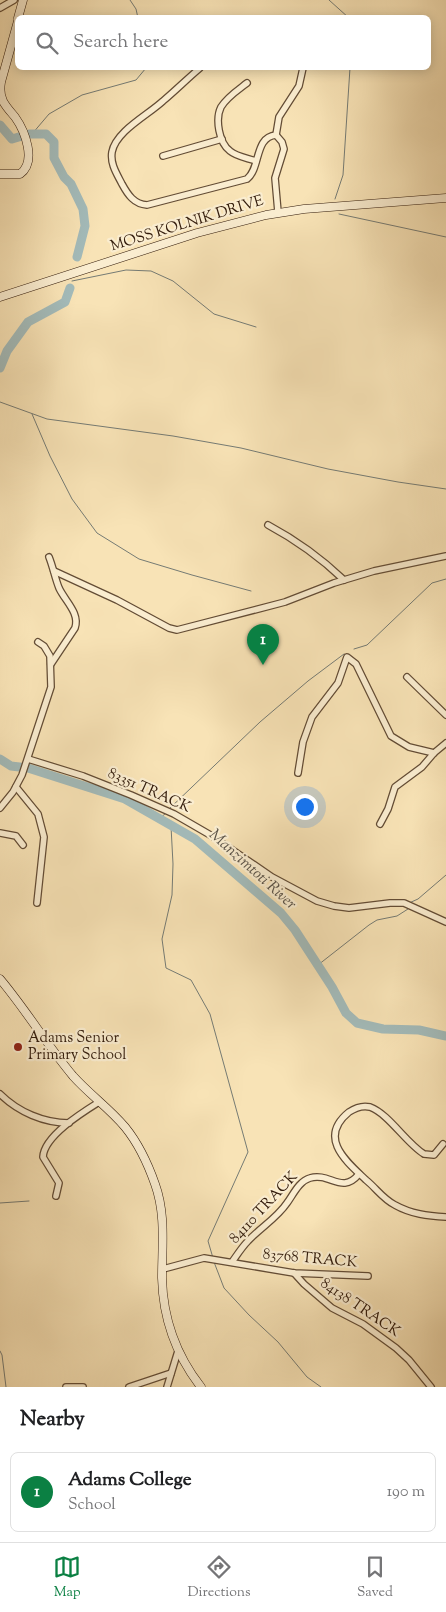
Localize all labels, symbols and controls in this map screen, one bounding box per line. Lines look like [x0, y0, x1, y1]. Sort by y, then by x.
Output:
search box [15, 15, 431, 70]
icon: search [33, 29, 61, 57]
text: Search here [73, 29, 168, 56]
street label: MOSS KOLNIK DRIVE [108, 191, 266, 257]
pin: 1 [247, 624, 279, 665]
street label: 83351 TRACK [104, 763, 194, 819]
your location [292, 794, 318, 820]
water label: Manzimtoti River [203, 824, 301, 916]
place label: Adams Senior Primary School [28, 1028, 126, 1066]
marker: Adams Senior Primary School [12, 1041, 24, 1053]
street label: 84110 TRACK [225, 1167, 303, 1249]
street label: 83768 TRACK [262, 1244, 358, 1274]
street label: 84138 TRACK [316, 1273, 404, 1343]
text: Nearby [20, 1405, 85, 1435]
text: Adams College [68, 1467, 192, 1494]
text: 1 [34, 1481, 40, 1504]
text: 190 m [387, 1481, 425, 1504]
text: School [68, 1494, 116, 1517]
tab: Map [53, 1553, 81, 1603]
tab: Directions [187, 1553, 251, 1603]
tab: Saved [357, 1553, 393, 1603]

